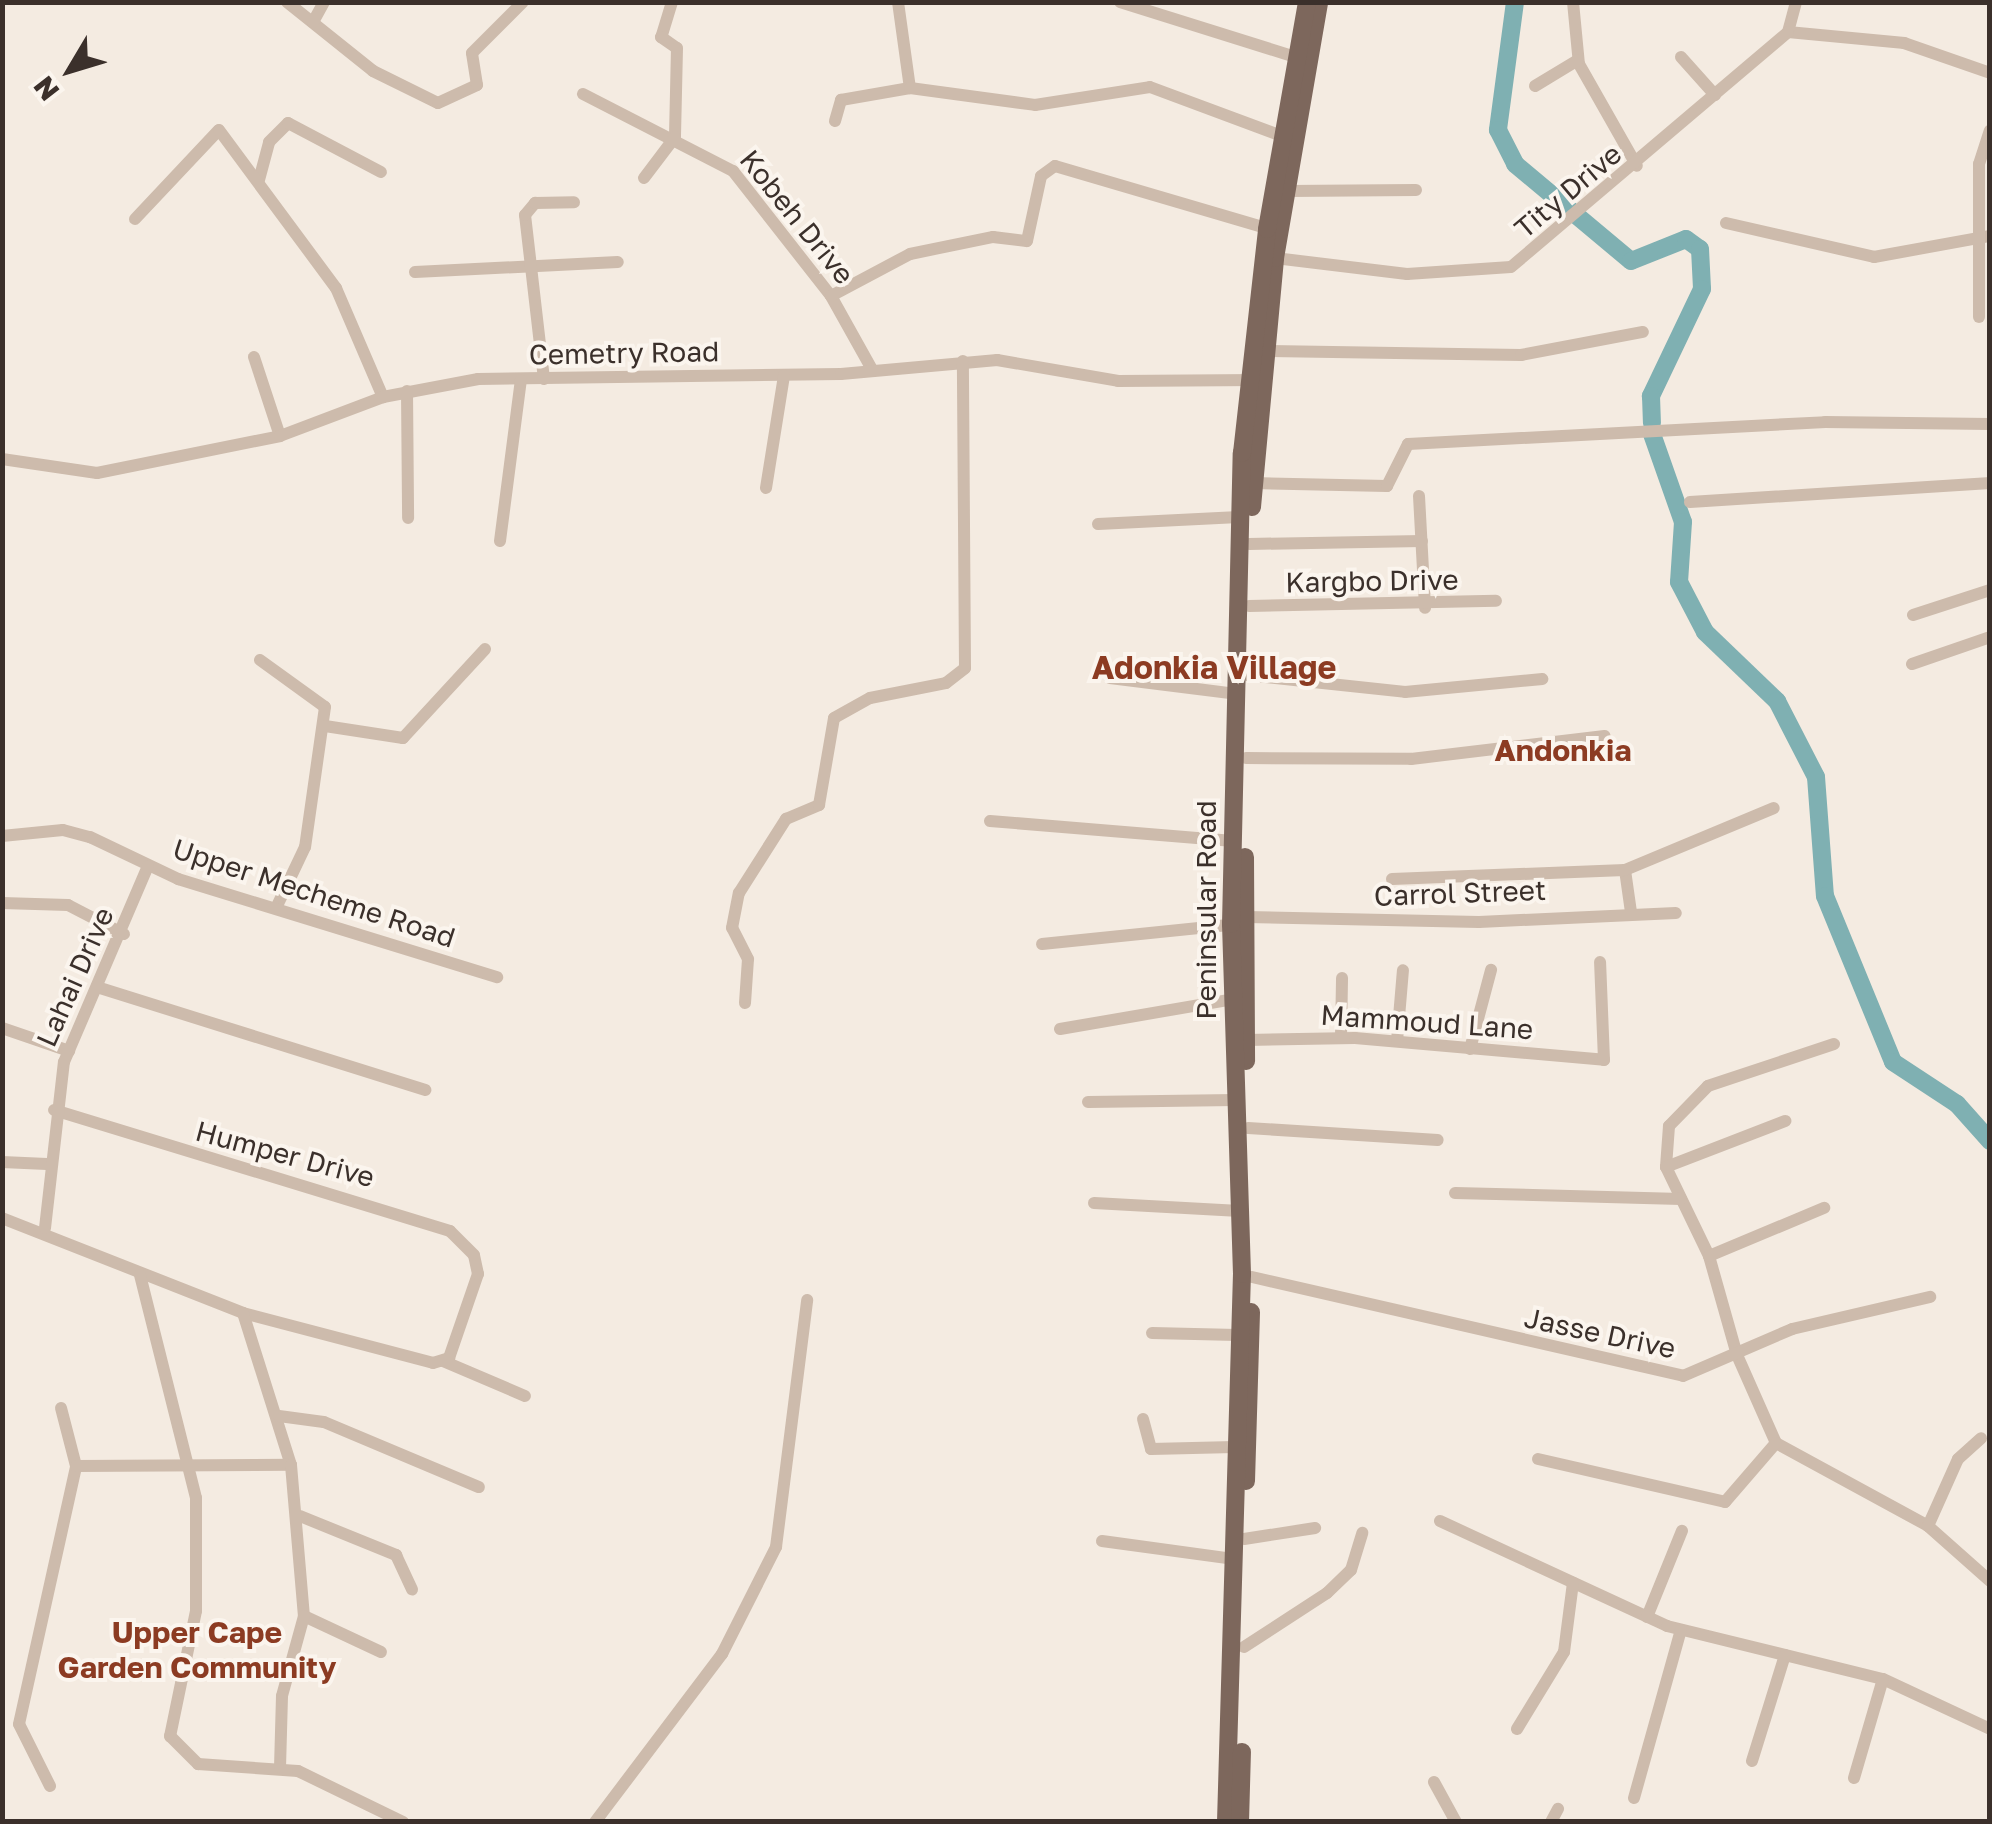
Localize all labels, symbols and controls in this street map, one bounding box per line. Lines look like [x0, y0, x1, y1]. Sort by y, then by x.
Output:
north arrow [20, 20, 120, 120]
text: N [26, 70, 66, 107]
street label: Tity Drive [1508, 137, 1628, 245]
street label: Kobeh Drive [733, 143, 861, 291]
street label: Cemetry Road [528, 335, 720, 371]
street label: Kargbo Drive [1285, 563, 1459, 599]
district label: Adonkia Village [1092, 648, 1336, 686]
district label: Andonkia [1494, 732, 1632, 768]
street label: Peninsular Road [1189, 800, 1223, 1020]
street label: Upper Mecheme Road [169, 831, 459, 955]
street label: Carrol Street [1373, 873, 1547, 913]
street label: Lahai Drive [29, 902, 121, 1052]
street label: Mammoud Lane [1320, 998, 1534, 1046]
street label: Humper Drive [192, 1114, 378, 1194]
street label: Jasse Drive [1521, 1301, 1679, 1365]
district label: Upper Cape Garden Community [58, 1614, 336, 1684]

